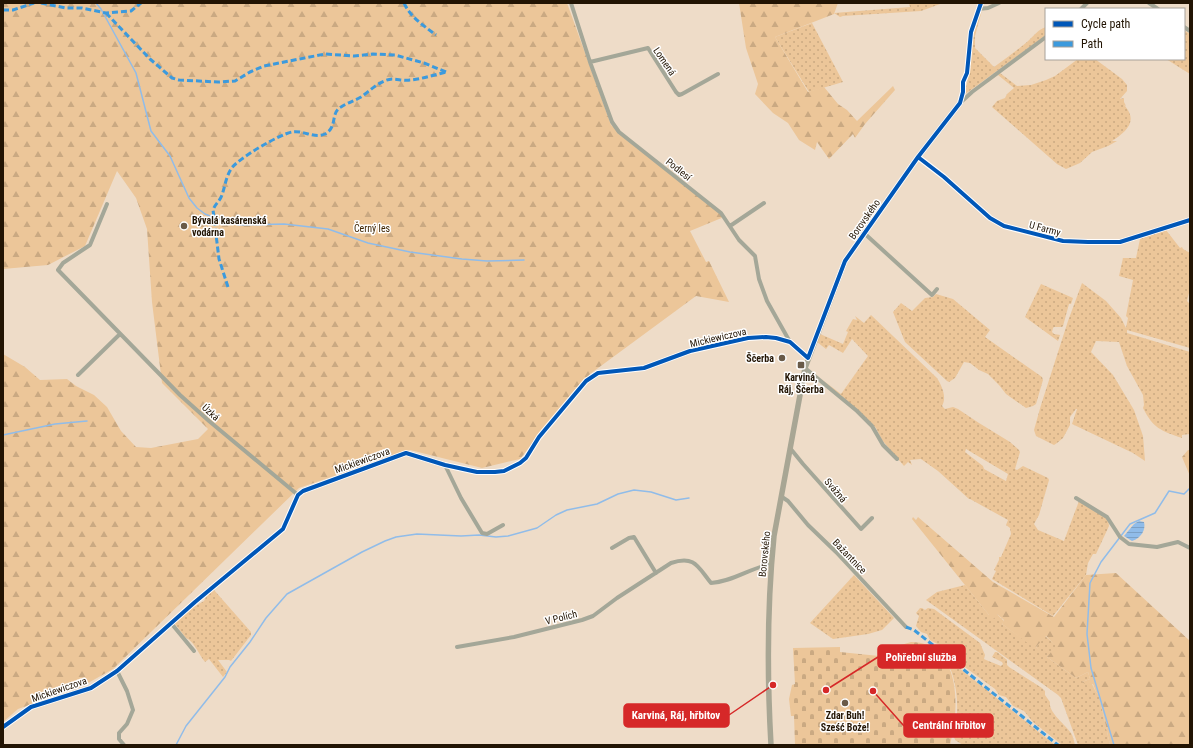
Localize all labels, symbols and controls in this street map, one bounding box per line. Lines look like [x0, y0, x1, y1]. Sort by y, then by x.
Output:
legend [1045, 8, 1185, 60]
text: Cycle path [1081, 17, 1131, 31]
text: Path [1081, 37, 1103, 51]
street label: Lomená [651, 45, 678, 78]
street label: Podlesí [664, 156, 694, 183]
street label: Borovského [847, 197, 882, 241]
place label: Bývalá kasárenská vodárna [192, 215, 267, 238]
street label: U Farmy [1028, 219, 1062, 238]
marker: Bývalá kasárenská vodárna [179, 221, 189, 231]
park label: Černý les [354, 221, 391, 234]
street label: Mickiewiczova [689, 326, 748, 349]
place label: Ščerba [746, 352, 774, 364]
marker: Ščerba [777, 353, 787, 363]
marker: Karviná, Ráj, Ščerba [796, 360, 806, 370]
place label: Karviná, Ráj, Ščerba [778, 372, 824, 396]
street label: Úzká [200, 401, 222, 423]
street label: Mickiewiczova [333, 445, 391, 475]
street label: Svážná [822, 476, 849, 505]
street label: Borovského [757, 531, 772, 578]
street label: Bažantnice [831, 537, 869, 576]
street label: V Polích [544, 608, 578, 627]
callout: Pohřební služba [878, 645, 965, 668]
text: Pohřební služba [886, 651, 956, 664]
street label: Mickiewiczova [30, 675, 88, 704]
marker: Zdar Buh! Sześć Boże! [840, 698, 850, 708]
callout: Karviná, Ráj, hřbitov [624, 704, 729, 727]
text: Karviná, Ráj, hřbitov [632, 709, 720, 722]
place label: Zdar Buh! Sześć Boże! [821, 710, 870, 733]
callout: Centrální hřbitov [904, 714, 993, 737]
text: Centrální hřbitov [912, 719, 986, 732]

